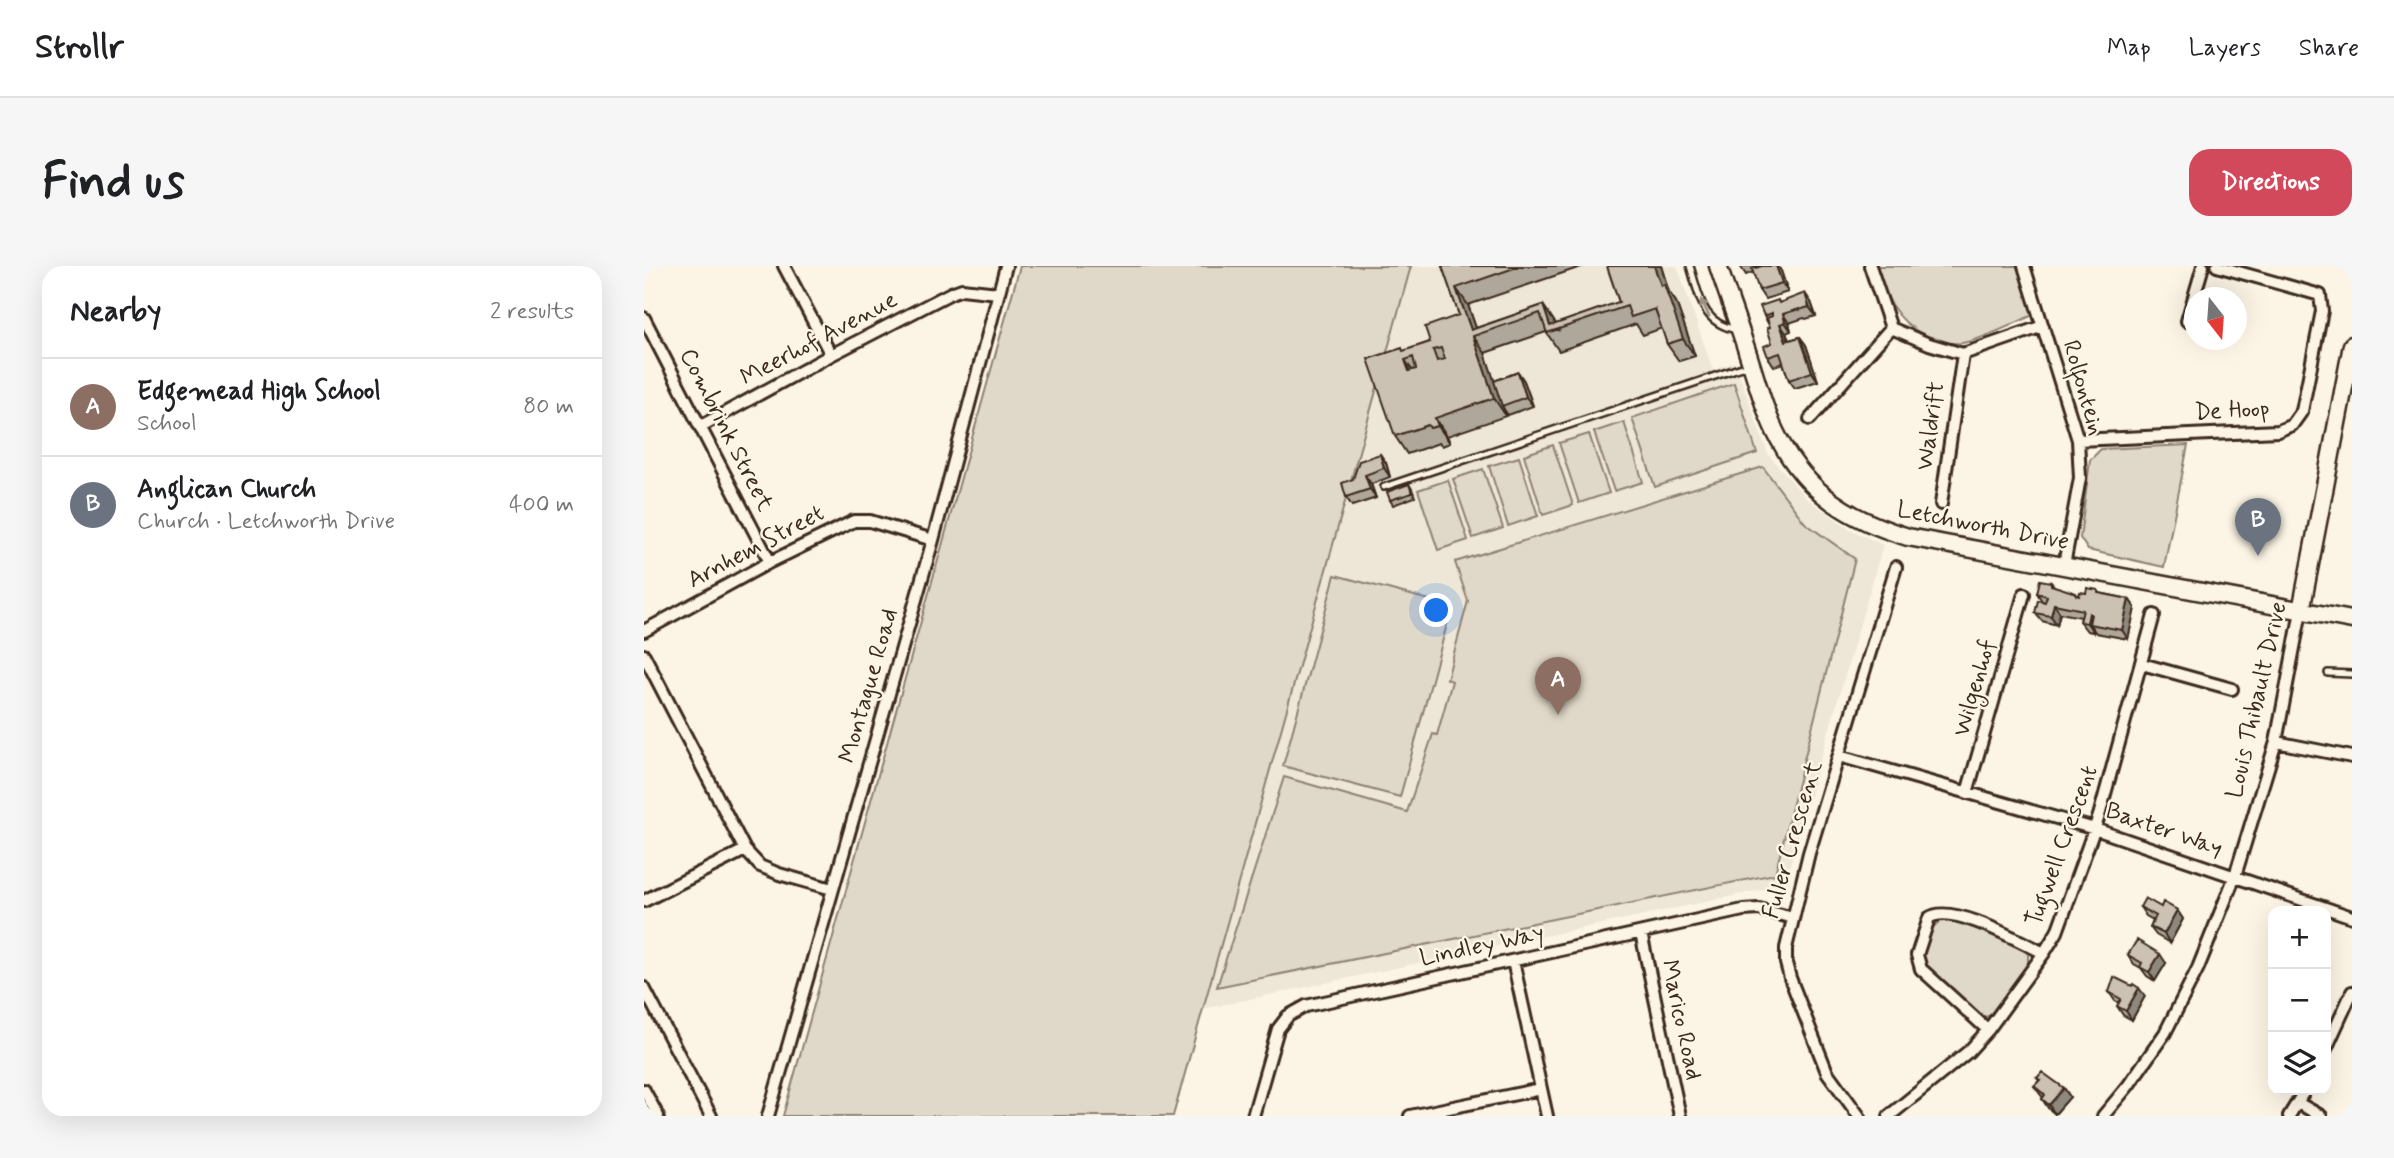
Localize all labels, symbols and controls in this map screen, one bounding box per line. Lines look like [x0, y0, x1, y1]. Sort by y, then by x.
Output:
text: Strollr [35, 26, 124, 70]
text: Map [2107, 33, 2151, 64]
text: Layers [2189, 33, 2261, 64]
text: Share [2299, 33, 2359, 64]
button: Directions [2189, 149, 2352, 216]
text: Find us [42, 150, 185, 215]
street label: Meerhof Avenue [735, 284, 903, 393]
north arrow [2184, 287, 2247, 350]
text: Nearby [70, 292, 161, 331]
text: 2 results [490, 297, 574, 327]
one-way arrow [1700, 298, 1711, 318]
street label: Rolfontein [2053, 337, 2111, 440]
street label: Combrink Street [672, 343, 780, 517]
text: Edgemead High School [137, 375, 381, 409]
street label: Waldrift [1909, 380, 1953, 472]
text: A [85, 392, 101, 422]
text: 80 m [523, 392, 574, 422]
street label: De Hoop [2194, 394, 2270, 428]
text: School [137, 409, 197, 439]
text: Anglican Church [137, 473, 316, 507]
text: B [86, 490, 100, 520]
text: 400 m [509, 490, 574, 520]
street label: Letchworth Drive [1894, 494, 2072, 558]
street label: Arnhem Street [682, 498, 830, 596]
pin: B [2235, 498, 2281, 556]
text: Church · Letchworth Drive [137, 507, 395, 537]
your location [1419, 593, 1453, 627]
street label: Louis Thibault Drive [2219, 599, 2295, 801]
street label: Montague Road [832, 605, 906, 767]
street label: Wilgenhof [1946, 636, 2006, 741]
pin: A [1535, 657, 1581, 715]
street label: Fuller Crescent [1756, 758, 1830, 922]
street label: Tugwell Crescent [2018, 761, 2108, 932]
street label: Baxter Way [2101, 796, 2227, 864]
map controls [2268, 906, 2331, 1095]
button: + [2268, 906, 2331, 969]
street label: Lindley Way [1417, 918, 1547, 974]
street label: Marico Road [1653, 957, 1709, 1083]
button: − [2268, 969, 2331, 1032]
button: layers [2268, 1032, 2331, 1095]

